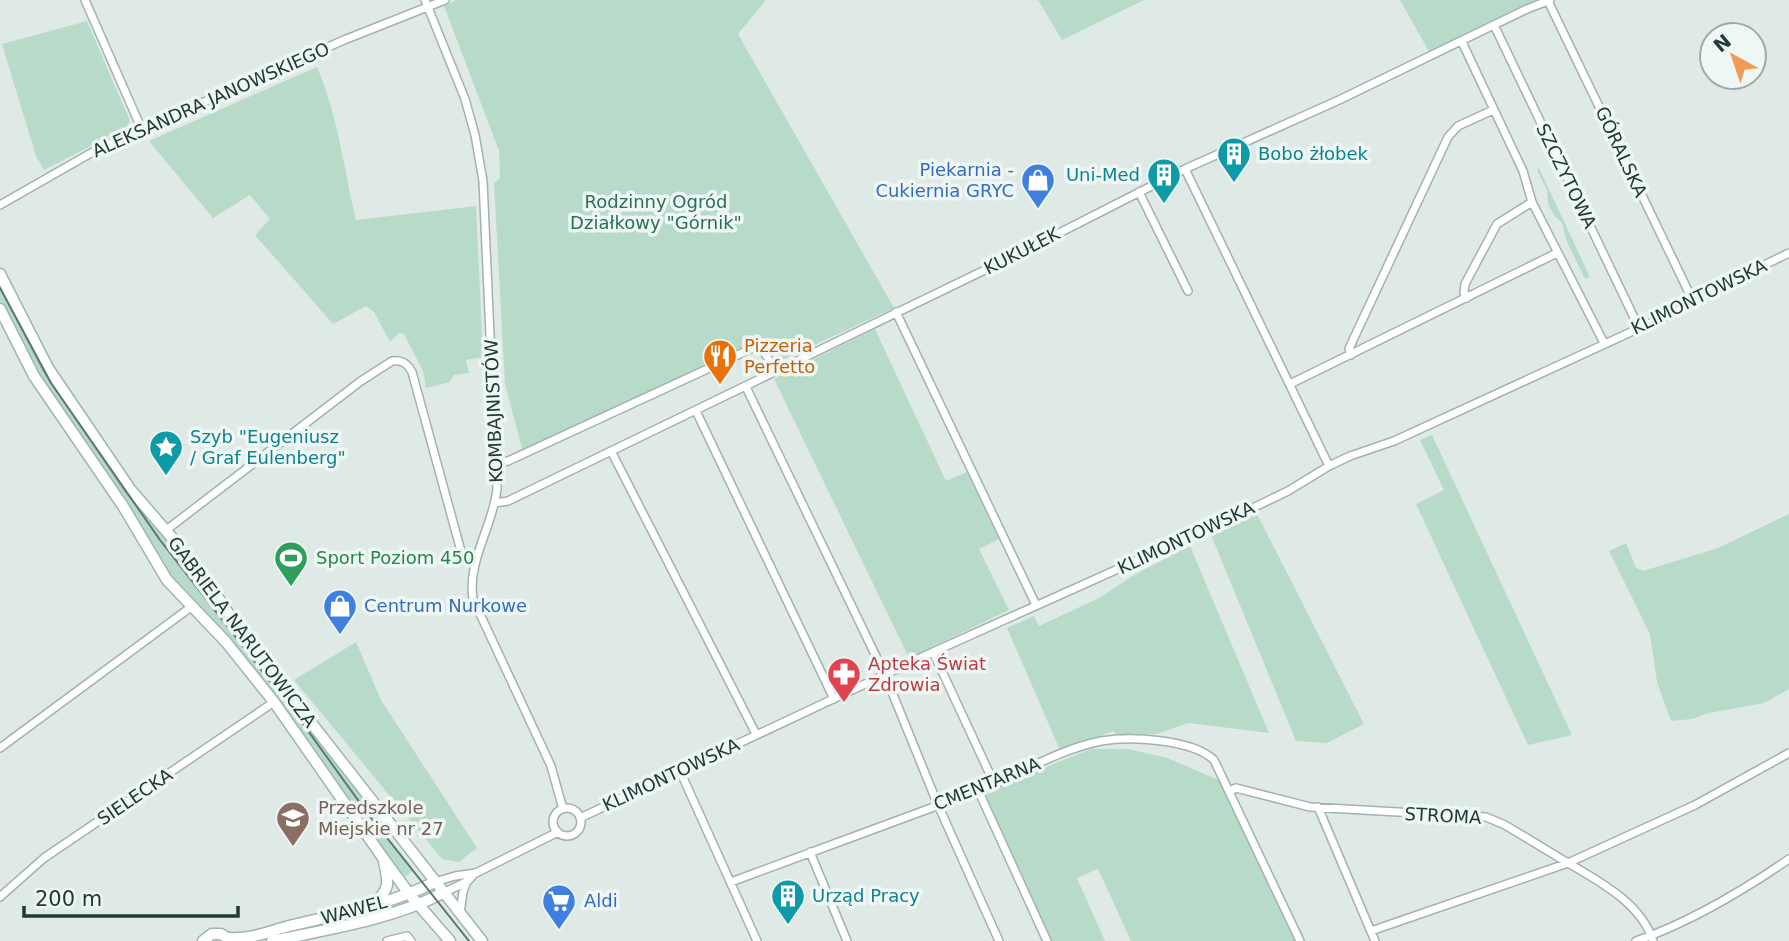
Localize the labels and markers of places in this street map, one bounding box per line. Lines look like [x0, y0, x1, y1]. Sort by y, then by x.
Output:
building icon: Bobo żłobek [1215, 135, 1253, 184]
place label: Bobo żłobek [1258, 143, 1369, 164]
building icon: Uni-Med [1145, 156, 1183, 205]
place label: Piekarnia - Cukiernia GRYC [875, 159, 1014, 201]
shop icon: Piekarnia - Cukiernia GRYC [1019, 161, 1057, 210]
place label: Uni-Med [1066, 164, 1140, 185]
place label: Pizzeria Perfetto [744, 335, 815, 377]
restaurant icon: Pizzeria Perfetto [701, 337, 739, 386]
place label: Szyb "Eugeniusz / Graf Eulenberg" [190, 426, 346, 468]
place icon: Szyb "Eugeniusz / Graf Eulenberg" [147, 428, 185, 477]
sports icon: Sport Poziom 450 [272, 539, 310, 588]
place label: Sport Poziom 450 [316, 547, 474, 568]
shop icon: Centrum Nurkowe [321, 587, 359, 636]
place label: Centrum Nurkowe [364, 595, 527, 616]
place label: Apteka Świat Zdrowia [868, 653, 986, 695]
pharmacy icon: Apteka Świat Zdrowia [825, 655, 863, 704]
place label: Przedszkole Miejskie nr 27 [318, 797, 444, 839]
school or university icon: Przedszkole Miejskie nr 27 [274, 799, 312, 848]
building icon: Urząd Pracy [769, 877, 807, 926]
supermarket icon: Aldi [540, 882, 578, 931]
place label: Urząd Pracy [812, 885, 920, 906]
place label: Aldi [584, 890, 618, 911]

